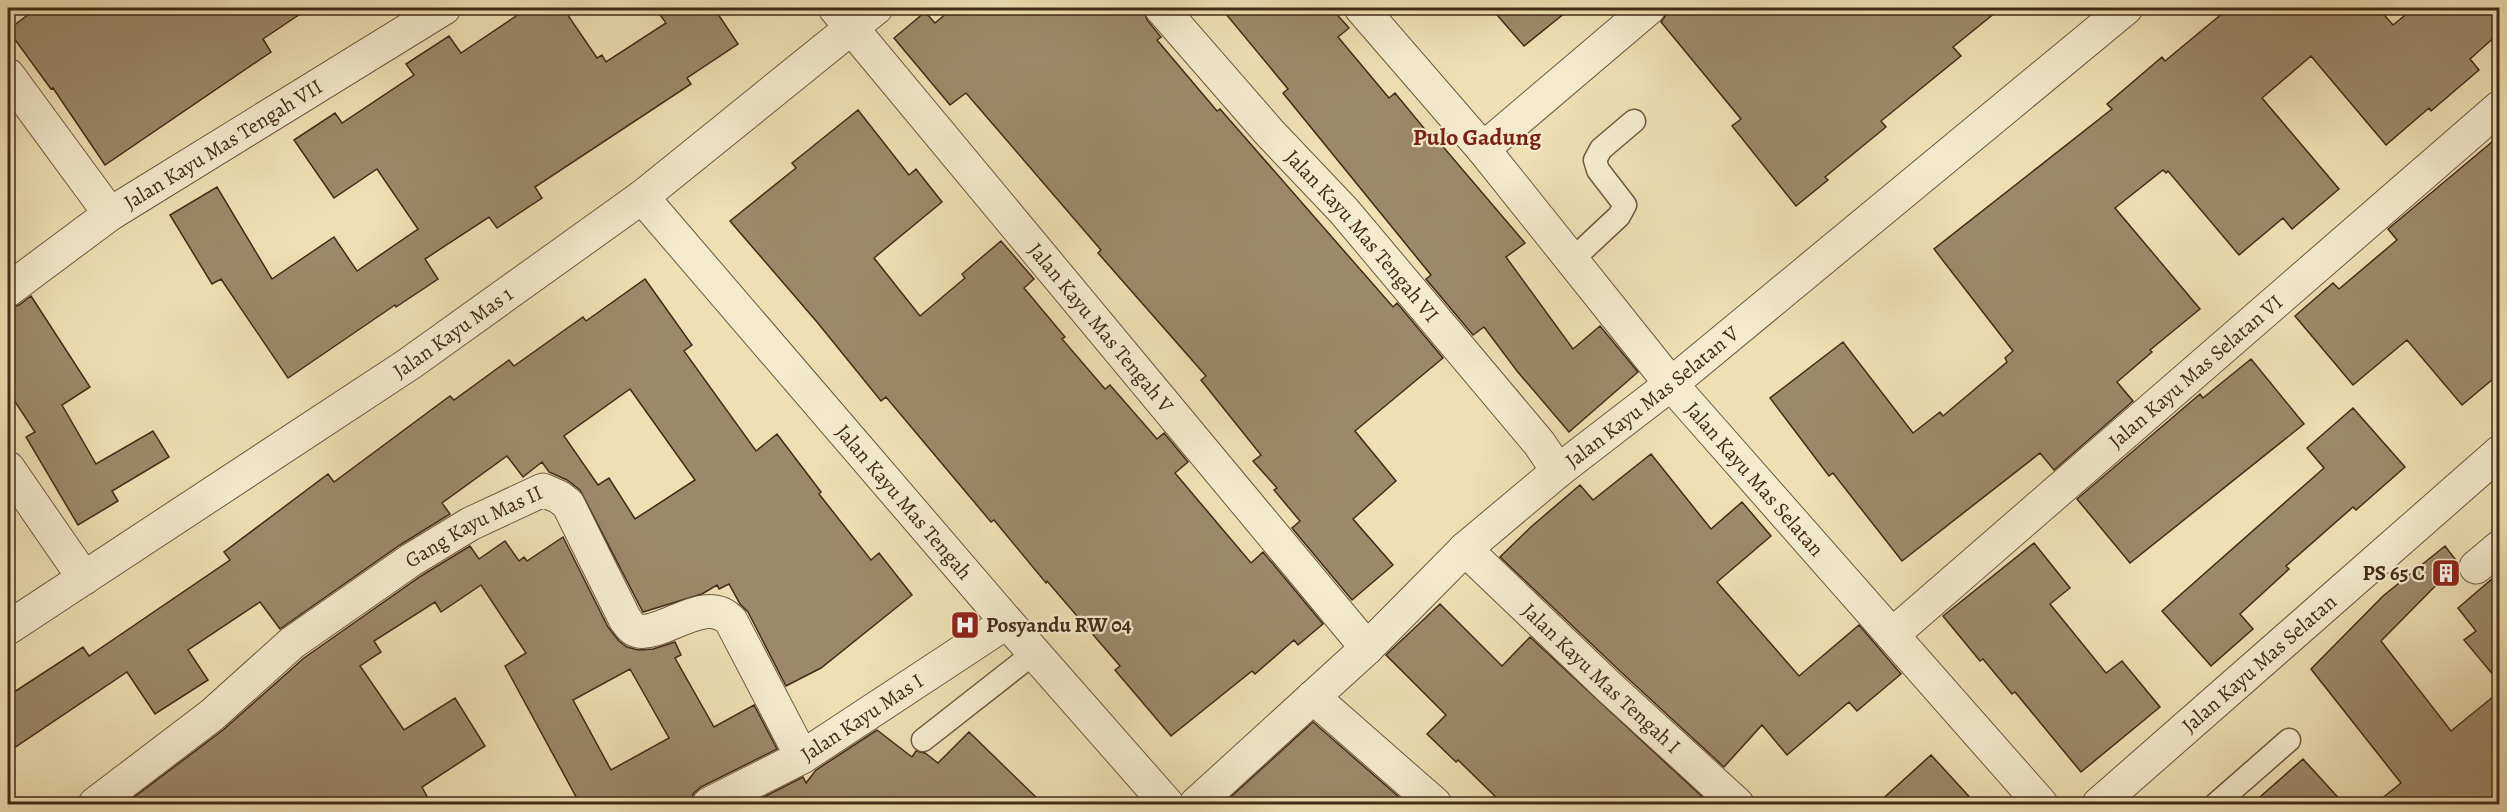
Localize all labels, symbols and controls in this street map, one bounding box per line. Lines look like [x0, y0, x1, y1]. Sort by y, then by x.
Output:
street label: Jalan Kayu Mas Tengah VII [118, 72, 328, 216]
district label: Pulo Gadung [1413, 121, 1542, 153]
street label: Jalan Kayu Mas Tengah VI [1279, 143, 1446, 328]
street label: Jalan Kayu Mas Tengah V [1022, 237, 1180, 419]
street label: Jalan Kayu Mas 1 [387, 280, 518, 385]
street label: Jalan Kayu Mas Selatan VI [2103, 288, 2288, 455]
street label: Jalan Kayu Mas Selatan V [1560, 319, 1745, 474]
street label: Jalan Kayu Mas Selatan [1679, 396, 1830, 562]
street label: Jalan Kayu Mas Tengah [829, 418, 979, 586]
street label: Gang Kayu Mas II [400, 478, 547, 574]
building icon: PS 65 C [2430, 557, 2462, 589]
place label: PS 65 C [2363, 559, 2425, 587]
street label: Jalan Kayu Mas Selatan [2176, 588, 2342, 739]
street label: Jalan Kayu Mas Tengah I [1516, 597, 1687, 760]
hospital icon: Posyandu RW 04 [949, 609, 981, 641]
place label: Posyandu RW 04 [986, 611, 1132, 639]
street label: Jalan Kayu Mas I [795, 667, 929, 768]

